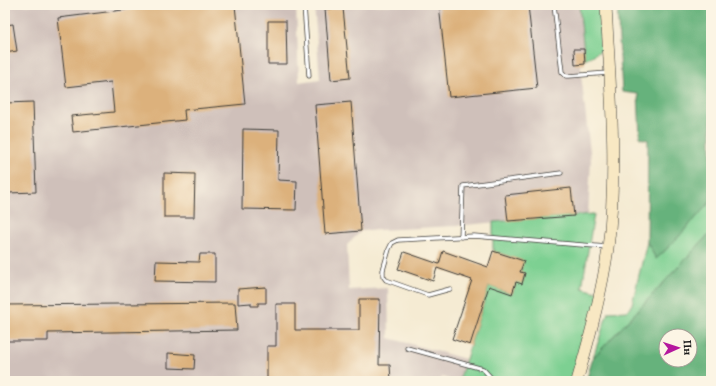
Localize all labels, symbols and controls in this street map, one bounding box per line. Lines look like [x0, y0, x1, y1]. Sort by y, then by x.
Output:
north arrow [658, 328, 698, 368]
text: Пн [679, 339, 694, 356]

